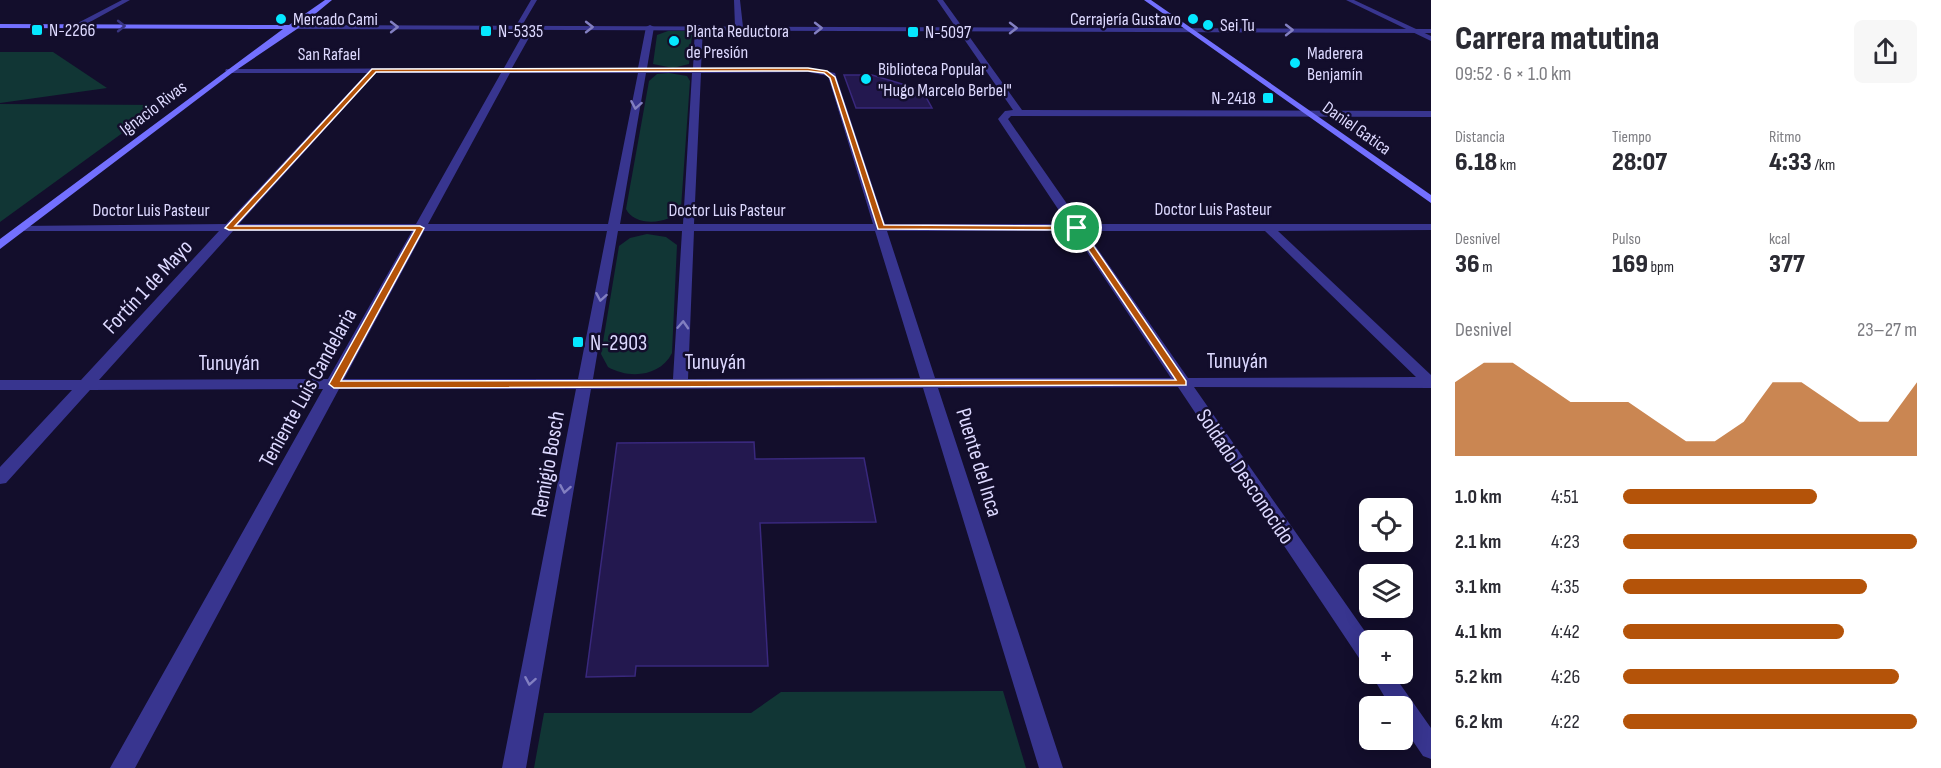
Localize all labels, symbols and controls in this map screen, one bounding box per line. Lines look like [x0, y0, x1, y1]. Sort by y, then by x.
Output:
place label: Mercado Cami [293, 9, 378, 30]
place label: Cerrajería Gustavo [1070, 9, 1181, 30]
marker: Mercado Cami [274, 12, 288, 26]
marker: Cerrajería Gustavo [1186, 12, 1200, 26]
place label: Sei Tu [1220, 15, 1255, 36]
marker: Sei Tu [1201, 18, 1215, 32]
text: Carrera matutina [1455, 19, 1659, 59]
place label: N-2266 [49, 20, 96, 41]
one-way arrow [117, 20, 126, 32]
button: share [1854, 20, 1917, 83]
one-way arrow [390, 21, 399, 33]
place label: N-5335 [498, 21, 543, 42]
one-way arrow [585, 21, 594, 33]
place label: Planta Reductora de Presión [686, 21, 789, 63]
one-way arrow [814, 22, 823, 34]
place label: N-5097 [925, 22, 972, 43]
one-way arrow [1009, 22, 1018, 34]
marker: N-2266 [30, 23, 44, 37]
marker: N-5335 [479, 24, 493, 38]
one-way arrow [1285, 24, 1294, 36]
marker: N-5097 [906, 25, 920, 39]
marker: Planta Reductora de Presión [667, 34, 681, 48]
place label: Maderera Benjamín [1307, 43, 1363, 85]
street label: San Rafael [298, 44, 360, 65]
marker: Maderera Benjamín [1288, 56, 1302, 70]
place label: Biblioteca Popular "Hugo Marcelo Berbel" [878, 59, 1012, 101]
text: 09:52 · 6 × 1.0 km [1455, 62, 1571, 86]
marker: Biblioteca Popular "Hugo Marcelo Berbel" [859, 72, 873, 86]
street label: Ignacio Rivas [116, 77, 191, 140]
place label: N-2418 [1211, 88, 1256, 109]
marker: N-2418 [1261, 91, 1275, 105]
street label: Daniel Gatica [1318, 97, 1395, 160]
one-way arrow [630, 100, 643, 110]
text: Distancia [1455, 128, 1505, 147]
text: Tiempo [1612, 128, 1651, 147]
text: Ritmo [1769, 128, 1801, 147]
text: 6.18 [1455, 147, 1497, 178]
text: 28:07 [1612, 147, 1667, 178]
text: 4:33 [1769, 147, 1812, 178]
text: km [1497, 156, 1516, 175]
text: /km [1812, 156, 1835, 175]
street label: Doctor Luis Pasteur [1154, 199, 1272, 220]
street label: Doctor Luis Pasteur [92, 200, 210, 221]
street label: Doctor Luis Pasteur [668, 200, 786, 221]
pin [1051, 202, 1102, 253]
icon: arrive [1060, 211, 1093, 244]
text: Desnivel [1455, 230, 1500, 249]
text: Pulso [1612, 230, 1641, 249]
text: kcal [1769, 230, 1790, 249]
street label: Fortín 1 de Mayo [98, 234, 199, 340]
text: 36 [1455, 249, 1480, 280]
text: 169 [1612, 249, 1648, 280]
text: 377 [1769, 249, 1805, 280]
text: m [1480, 258, 1492, 277]
text: bpm [1648, 258, 1674, 277]
one-way arrow [595, 293, 607, 302]
street label: Teniente Luis Candelaria [253, 304, 363, 472]
text: Desnivel [1455, 318, 1512, 342]
text: 23–27 m [1857, 318, 1917, 342]
one-way arrow [677, 321, 690, 330]
place label: N-2903 [590, 330, 647, 357]
marker: N-2903 [571, 335, 585, 349]
street label: Tunuyán [1206, 348, 1268, 375]
street label: Tunuyán [684, 349, 746, 376]
street label: Tunuyán [198, 350, 260, 377]
street label: Soldado Desconocido [1190, 404, 1300, 550]
street label: Puente del Inca [949, 405, 1008, 520]
street label: Remigio Bosch [526, 409, 571, 520]
one-way arrow [559, 484, 572, 494]
text: 1.0 km [1455, 485, 1502, 509]
text: 4:51 [1551, 485, 1578, 509]
map controls [1359, 498, 1413, 750]
button: locate [1359, 498, 1413, 552]
text: 2.1 km [1455, 530, 1501, 554]
text: 4:23 [1551, 530, 1580, 554]
button: layers [1359, 564, 1413, 618]
text: 3.1 km [1455, 575, 1501, 599]
text: 4:35 [1551, 575, 1580, 599]
text: 4.1 km [1455, 620, 1502, 644]
text: 4:42 [1551, 620, 1580, 644]
button: + [1359, 630, 1413, 684]
text: 5.2 km [1455, 665, 1502, 689]
text: 4:26 [1551, 665, 1580, 689]
one-way arrow [524, 676, 537, 686]
button: − [1359, 696, 1413, 750]
text: 6.2 km [1455, 710, 1503, 734]
text: 4:22 [1551, 710, 1580, 734]

